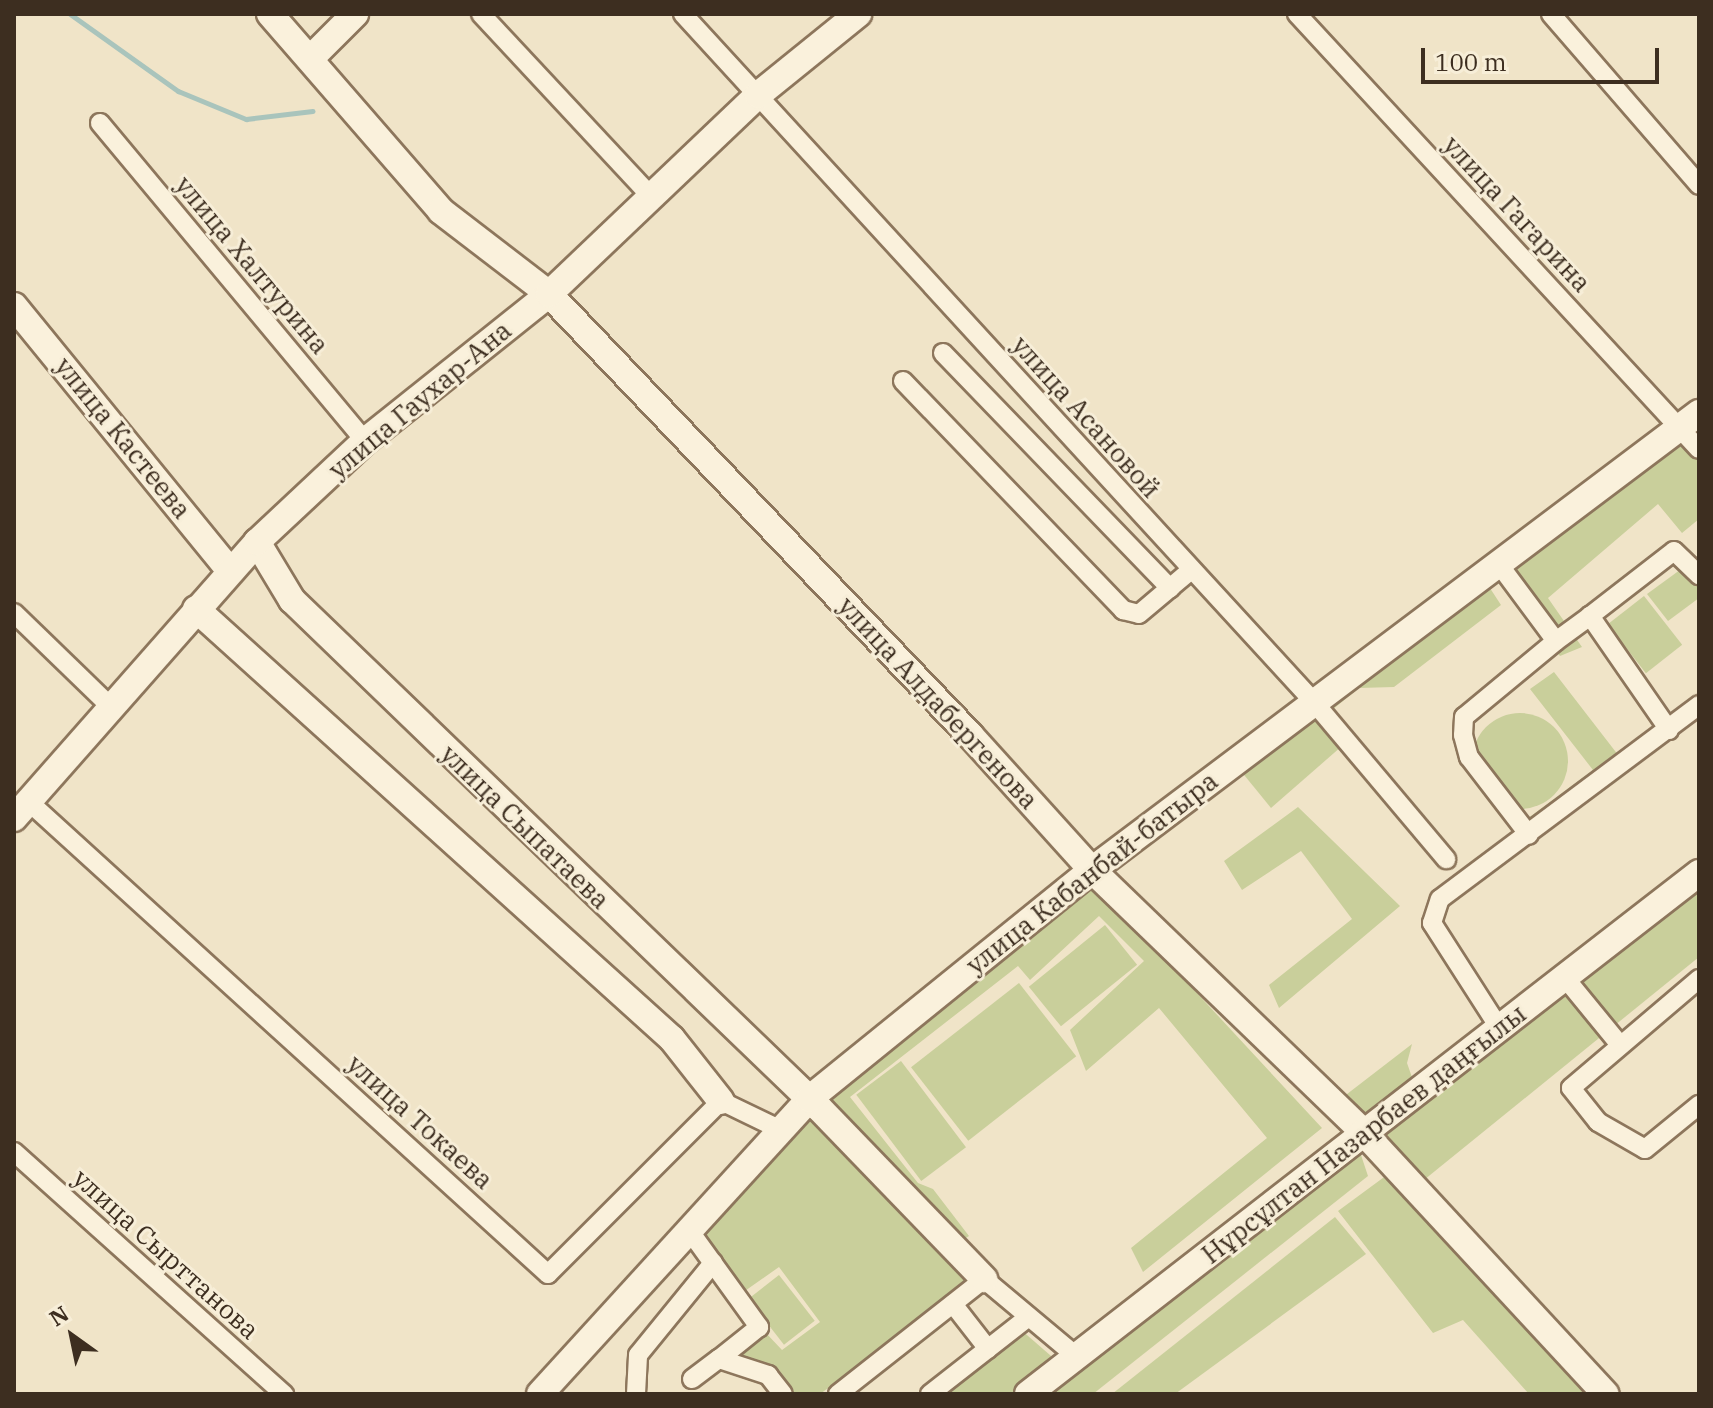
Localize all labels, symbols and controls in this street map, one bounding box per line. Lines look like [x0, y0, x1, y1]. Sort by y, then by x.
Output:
scale bar [1425, 32, 1663, 82]
text: 100 m [1435, 46, 1507, 78]
street label: улица Гагарина [1437, 129, 1597, 299]
street label: улица Халтурина [169, 170, 335, 360]
street label: улица Гаухар-Ана [322, 315, 518, 485]
street label: улица Асановой [1005, 330, 1167, 504]
street label: улица Кастеева [48, 351, 198, 525]
street label: улица Алдабергенова [832, 590, 1044, 816]
street label: улица Сыпатаева [434, 738, 616, 916]
street label: улица Кабанбай-батыра [960, 765, 1224, 981]
street label: Нұрсұлтан Назарбаев даңғылы [1196, 998, 1532, 1270]
street label: улица Токаева [341, 1048, 499, 1196]
street label: улица Сырттанова [67, 1162, 265, 1346]
north arrow [32, 1296, 112, 1376]
text: N [43, 1299, 74, 1332]

